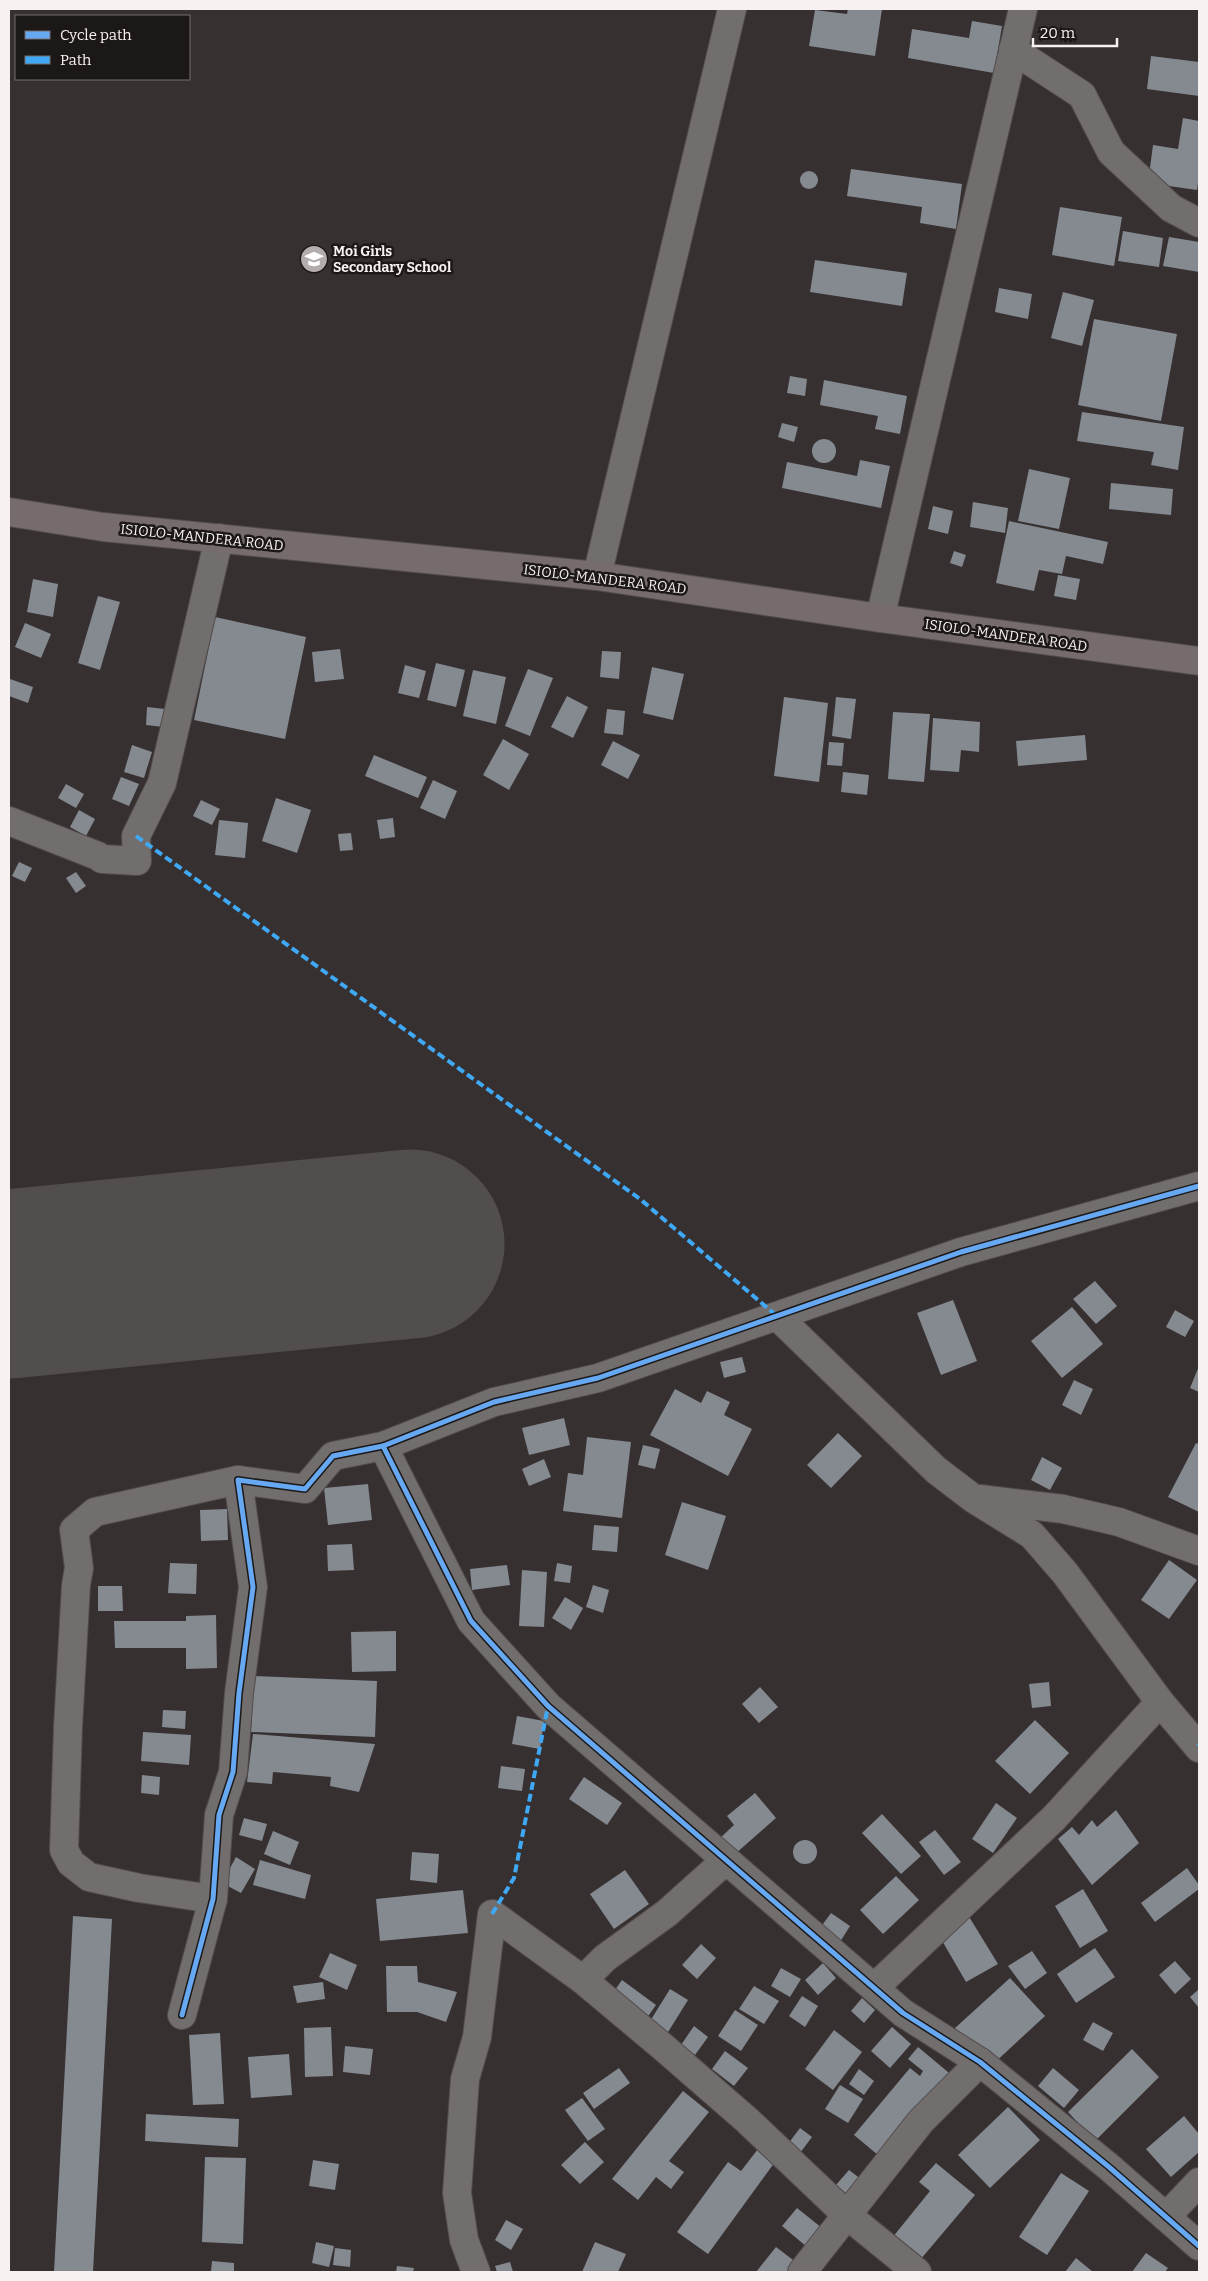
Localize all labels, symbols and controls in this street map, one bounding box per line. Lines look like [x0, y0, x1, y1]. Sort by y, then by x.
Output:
legend [15, 15, 190, 80]
scale bar [1033, 15, 1117, 47]
text: 20 m [1040, 24, 1076, 42]
text: Cycle path [60, 26, 132, 44]
text: Path [60, 51, 92, 69]
place label: Moi Girls Secondary School [333, 243, 452, 276]
school or university icon: Moi Girls Secondary School [299, 244, 329, 274]
street label: ISIOLO-MANDERA ROAD [119, 520, 284, 555]
street label: ISIOLO-MANDERA ROAD [522, 561, 687, 598]
street label: ISIOLO-MANDERA ROAD [924, 616, 1088, 655]

